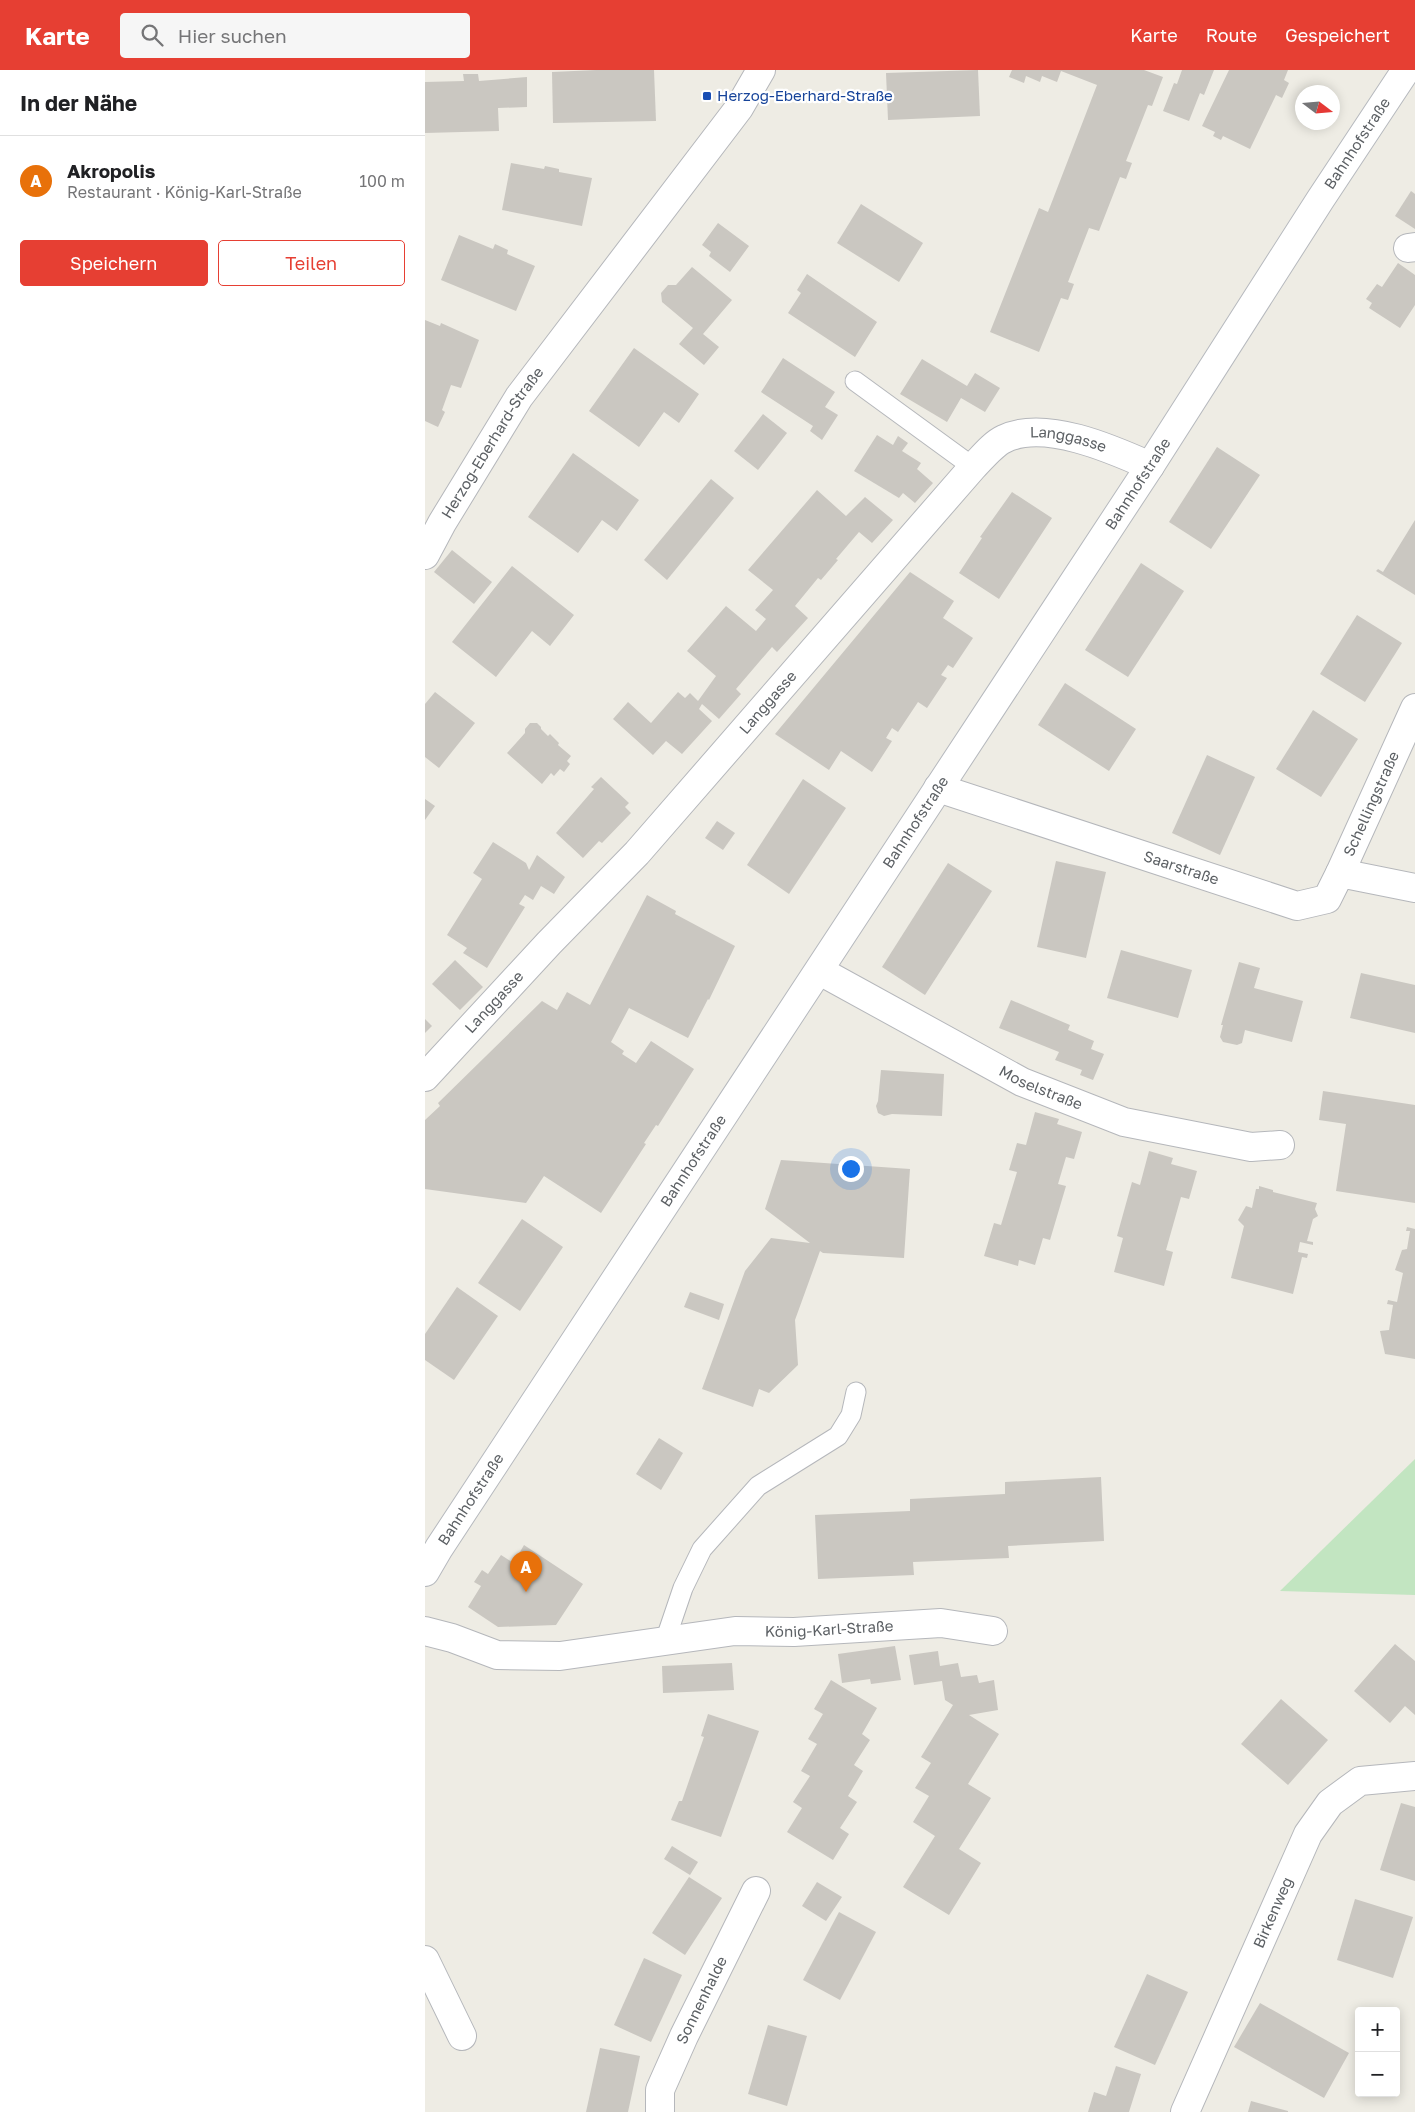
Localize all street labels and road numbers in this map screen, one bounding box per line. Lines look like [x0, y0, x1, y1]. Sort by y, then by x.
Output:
street label: Bahnhofstraße [1320, 93, 1394, 192]
street label: Herzog-Eberhard-Straße [437, 363, 547, 521]
street label: Langgasse [1030, 422, 1110, 455]
street label: Bahnhofstraße [1101, 434, 1174, 533]
street label: Langgasse [735, 666, 800, 737]
street label: Schellingstraße [1339, 748, 1402, 859]
street label: Bahnhofstraße [878, 772, 952, 871]
street label: Saarstraße [1142, 846, 1222, 888]
street label: Langgasse [460, 967, 527, 1036]
street label: Moselstraße [996, 1061, 1085, 1113]
street label: Bahnhofstraße [656, 1111, 729, 1210]
street label: Bahnhofstraße [433, 1449, 507, 1548]
street label: König-Karl-Straße [765, 1616, 894, 1640]
street label: Birkenweg [1249, 1874, 1296, 1951]
street label: Sonnenhalde [672, 1953, 730, 2046]

